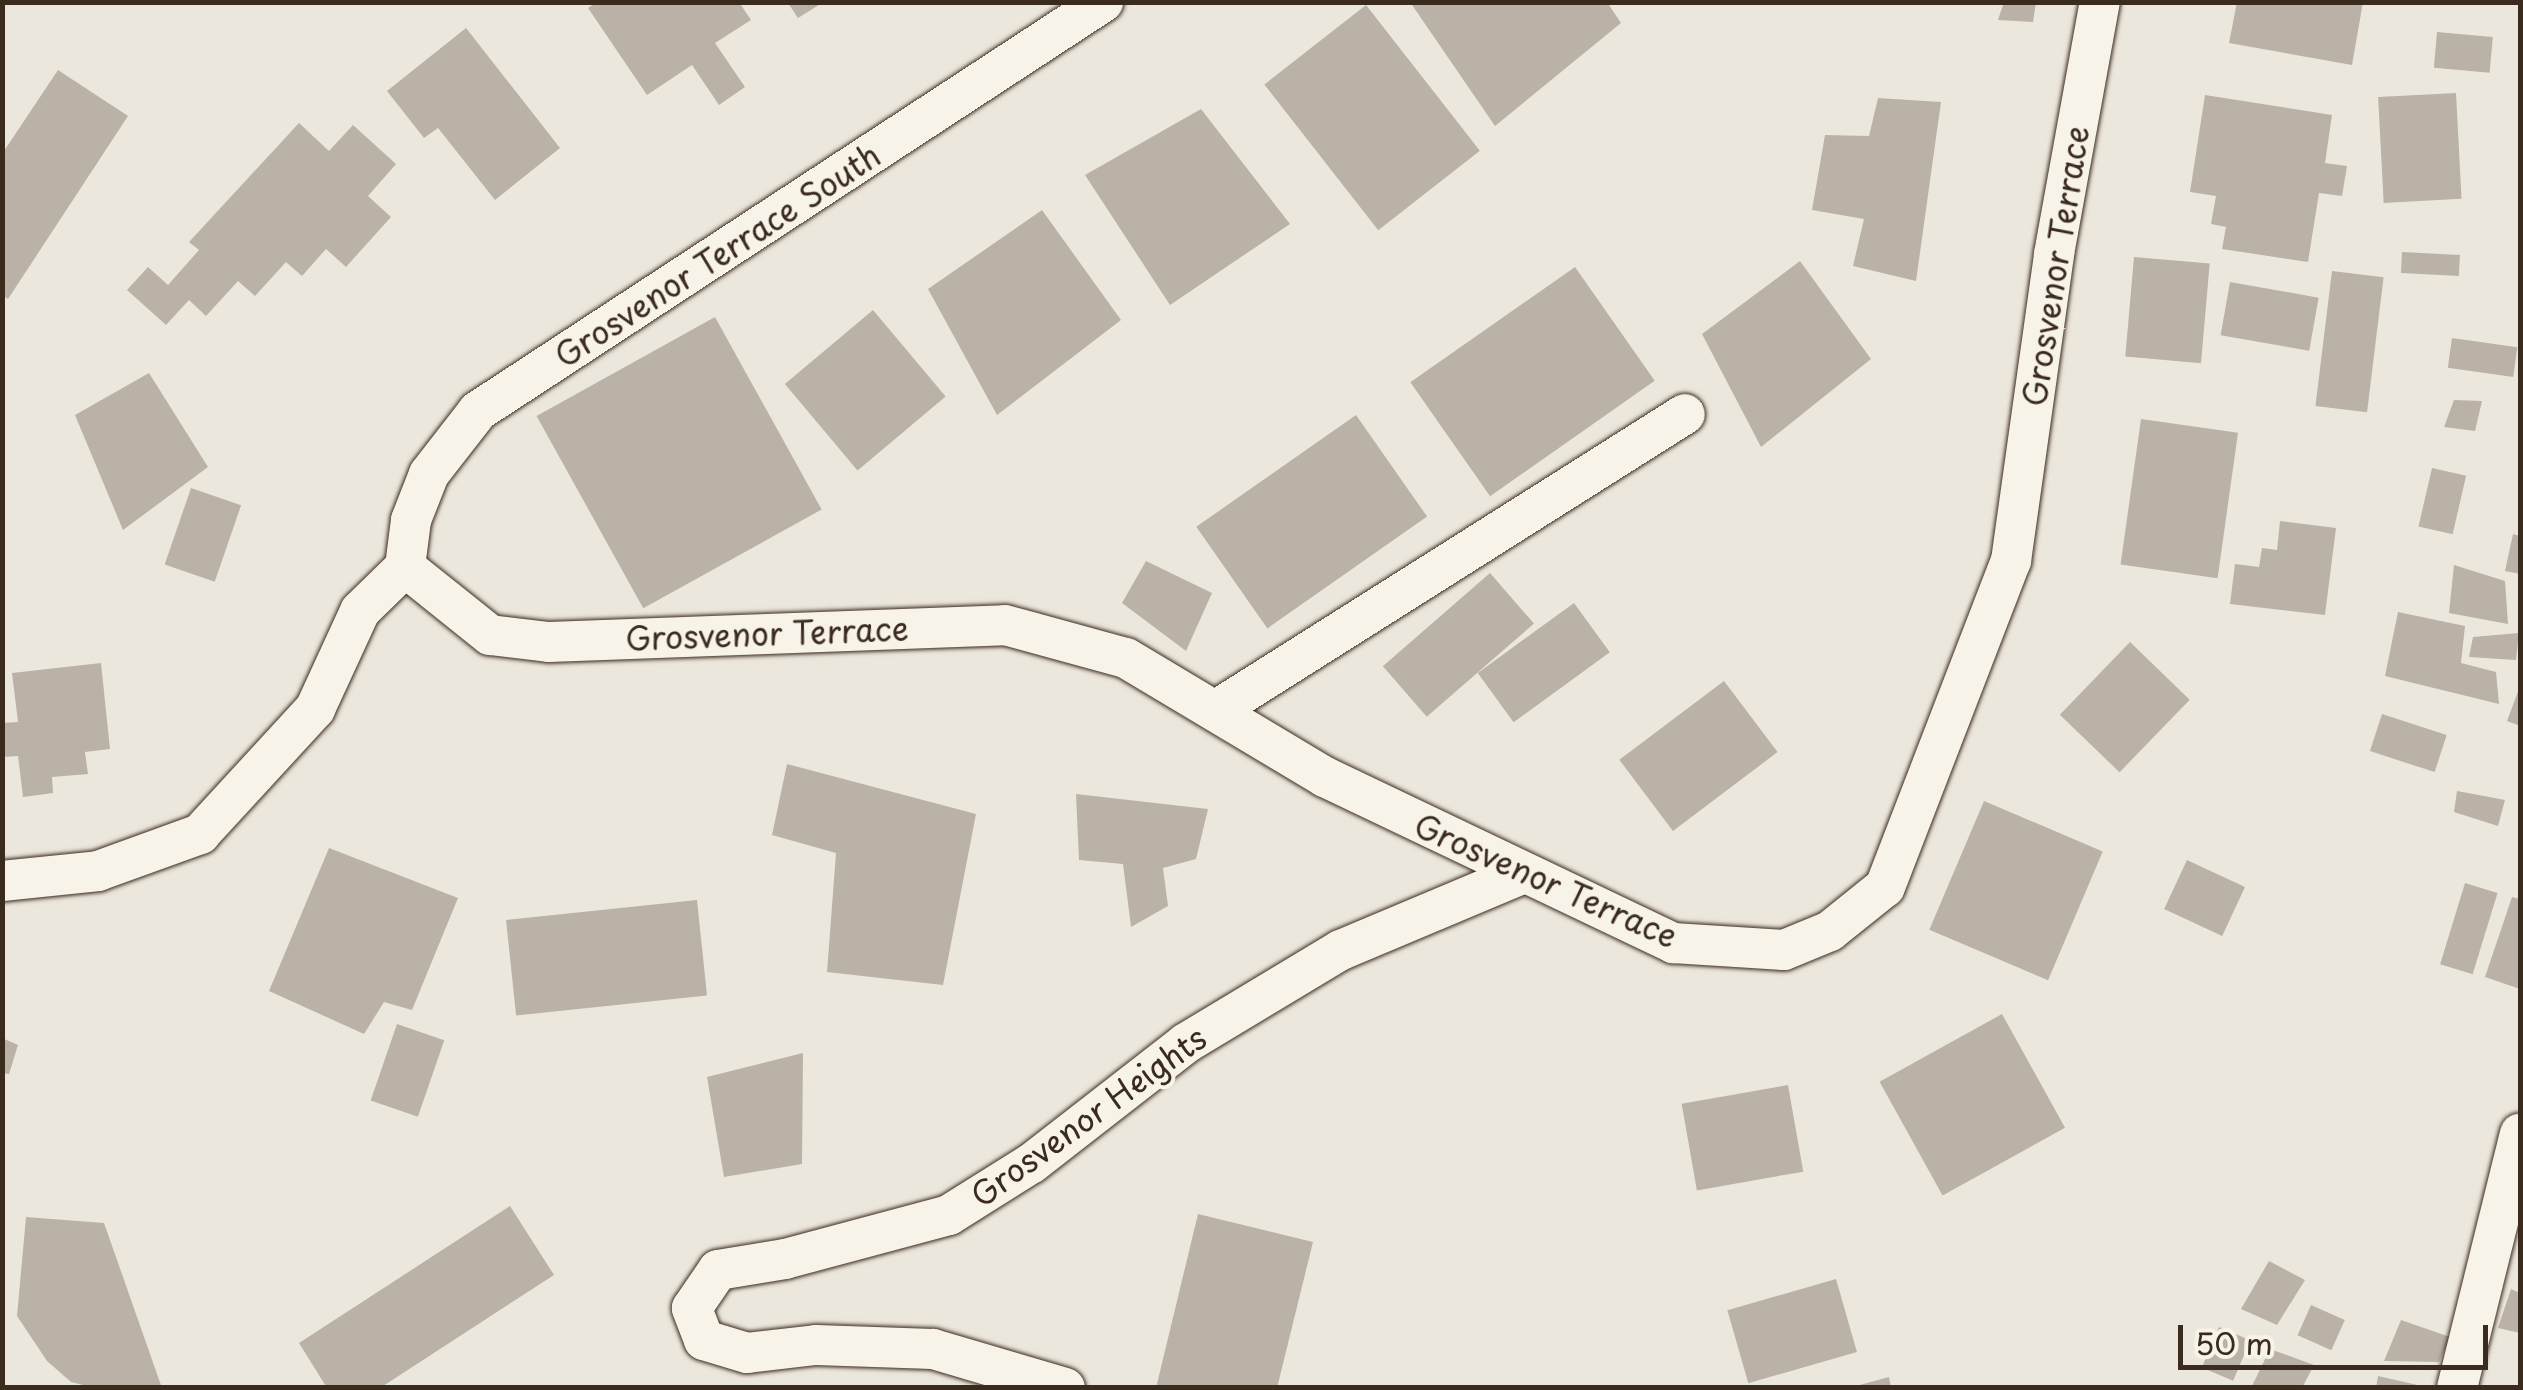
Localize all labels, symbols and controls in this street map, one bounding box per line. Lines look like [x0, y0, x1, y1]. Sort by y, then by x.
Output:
street label: Grosvenor Terrace [2014, 123, 2096, 409]
street label: Grosvenor Terrace South [546, 135, 888, 375]
street label: Grosvenor Terrace [624, 609, 910, 657]
street label: Grosvenor Terrace [1408, 805, 1684, 955]
street label: Grosvenor Heights [962, 1017, 1214, 1215]
scale bar [2183, 1305, 2493, 1367]
text: 50 m [2195, 1320, 2273, 1365]

